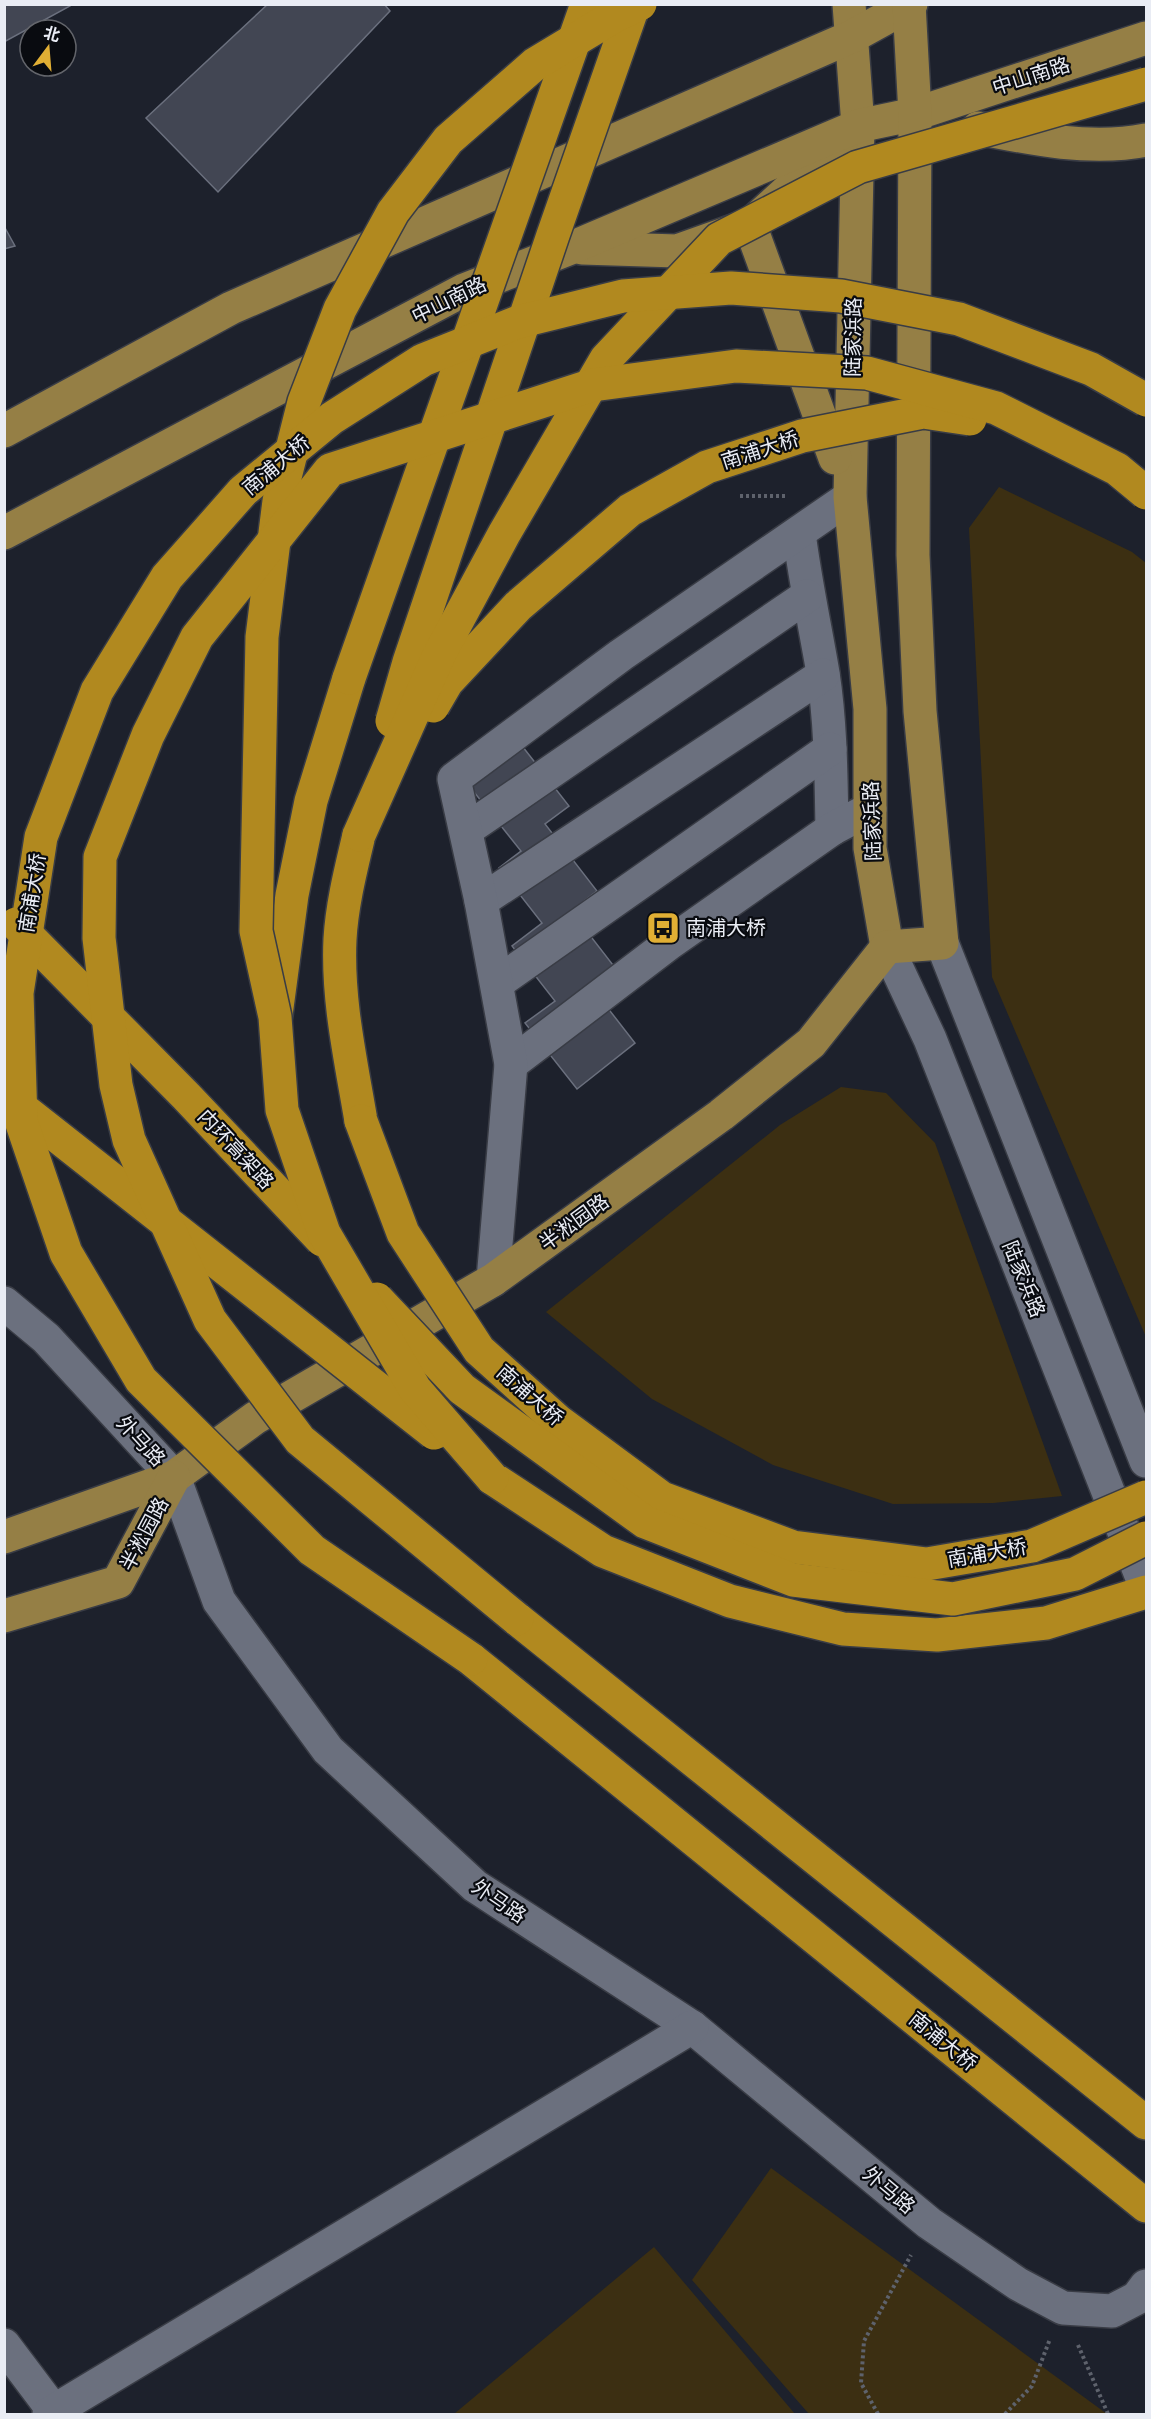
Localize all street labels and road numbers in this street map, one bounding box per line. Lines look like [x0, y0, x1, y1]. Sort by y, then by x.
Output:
street label: 中山南路 [989, 52, 1073, 100]
street label: 中山南路 [408, 272, 490, 328]
street label: 陆家浜路 [840, 297, 866, 377]
street label: 南浦大桥 [718, 426, 802, 474]
street label: 南浦大桥 [238, 430, 314, 500]
street label: 陆家浜路 [859, 781, 885, 861]
street label: 南浦大桥 [14, 852, 50, 934]
street label: 内环高架路 [193, 1104, 279, 1194]
street label: 半淞园路 [535, 1189, 613, 1255]
street label: 陆家浜路 [998, 1237, 1050, 1321]
street label: 南浦大桥 [492, 1360, 568, 1430]
street label: 外马路 [112, 1411, 170, 1471]
street label: 半淞园路 [115, 1493, 173, 1575]
street label: 南浦大桥 [946, 1534, 1028, 1572]
street label: 外马路 [467, 1874, 531, 1928]
street label: 南浦大桥 [904, 2007, 982, 2075]
street label: 外马路 [858, 2162, 920, 2218]

